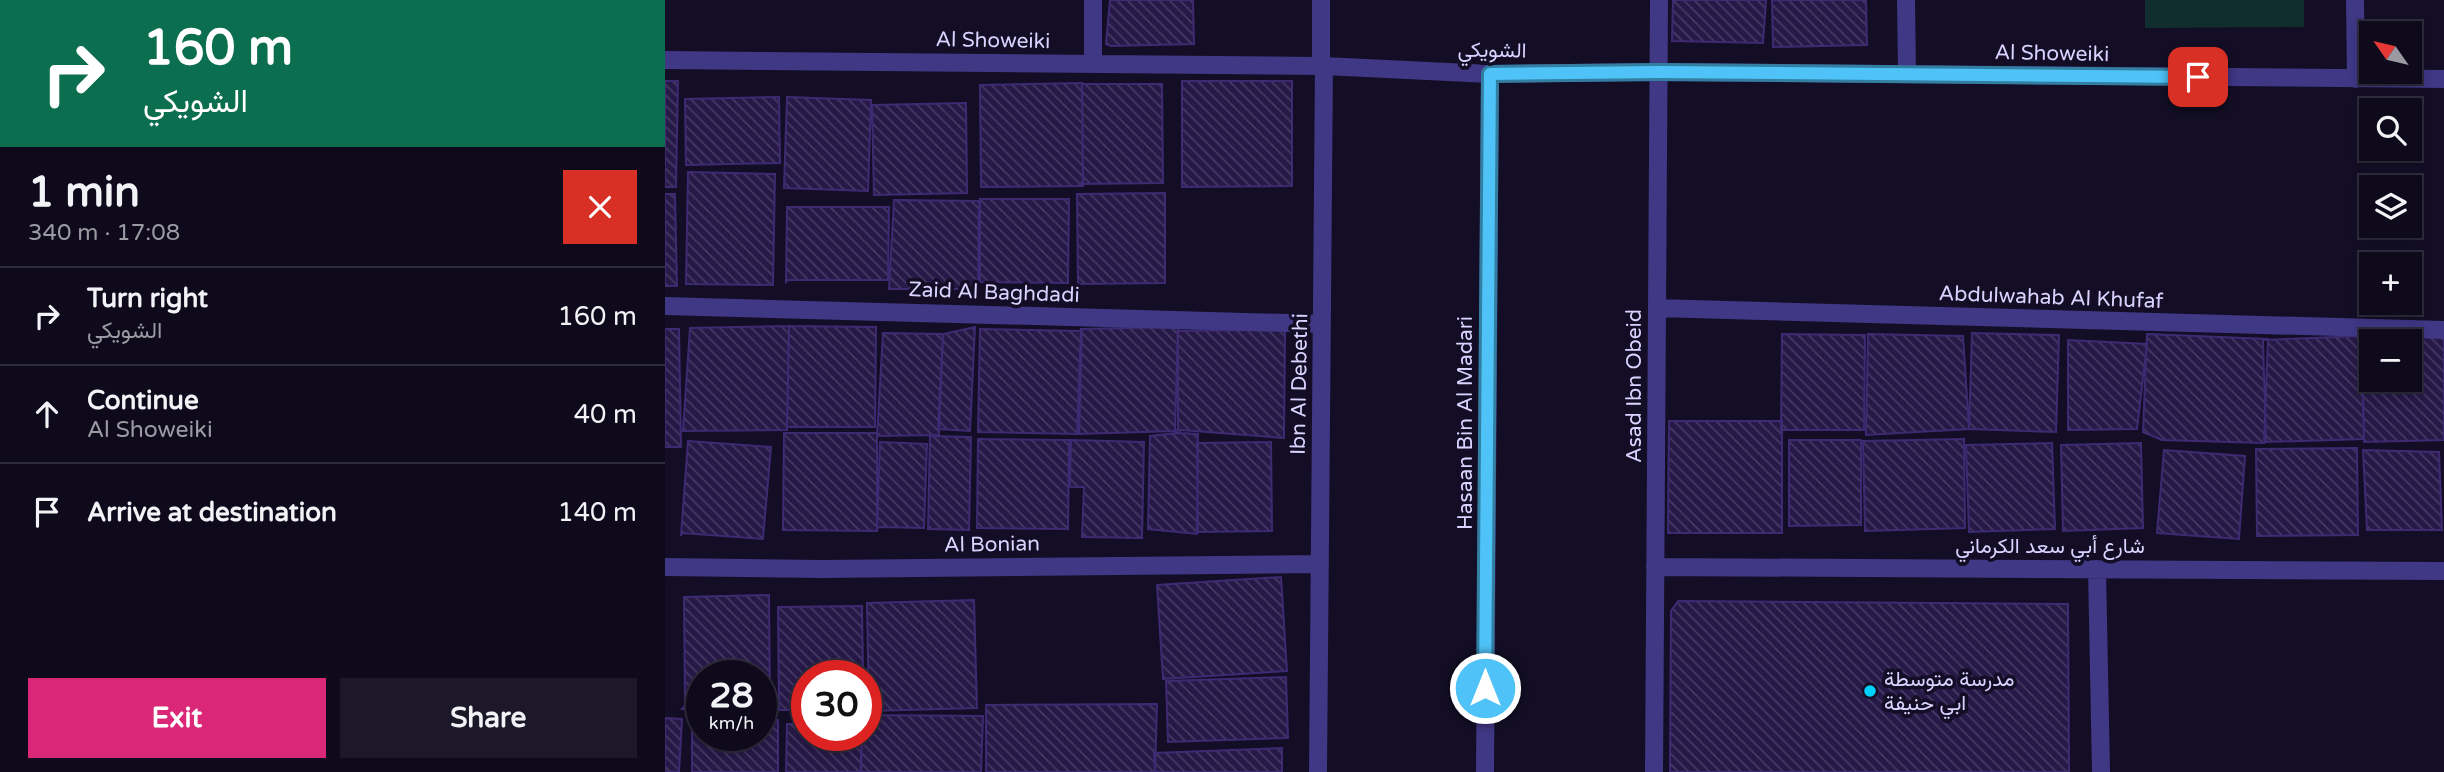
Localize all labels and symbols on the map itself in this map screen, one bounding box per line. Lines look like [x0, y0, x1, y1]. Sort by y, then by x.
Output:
north arrow [2359, 21, 2422, 84]
street label: Al Showeiki [935, 27, 1051, 54]
street label: الشويكي [1457, 37, 1527, 68]
street label: Al Showeiki [1994, 40, 2110, 67]
pin [2168, 47, 2228, 107]
street label: Zaid Al Baghdadi [908, 277, 1080, 308]
street label: Abdulwahab Al Khufaf [1938, 281, 2164, 314]
street label: Asad Ibn Obeid [1622, 309, 1647, 463]
street label: Ibn Al Debethi [1286, 313, 1313, 455]
street label: Hasaan Bin Al Madari [1453, 316, 1478, 530]
street label: Al Bonian [944, 531, 1040, 558]
street label: شارع أبي سعد الكرماني [1955, 534, 2145, 563]
position arrow [1448, 651, 1522, 725]
speed limit sign: 30 [791, 660, 882, 751]
place label: مدرسة متوسطة ابي حنيفة [1884, 667, 2015, 720]
marker: مدرسة متوسطة ابي حنيفة [1862, 683, 1878, 699]

